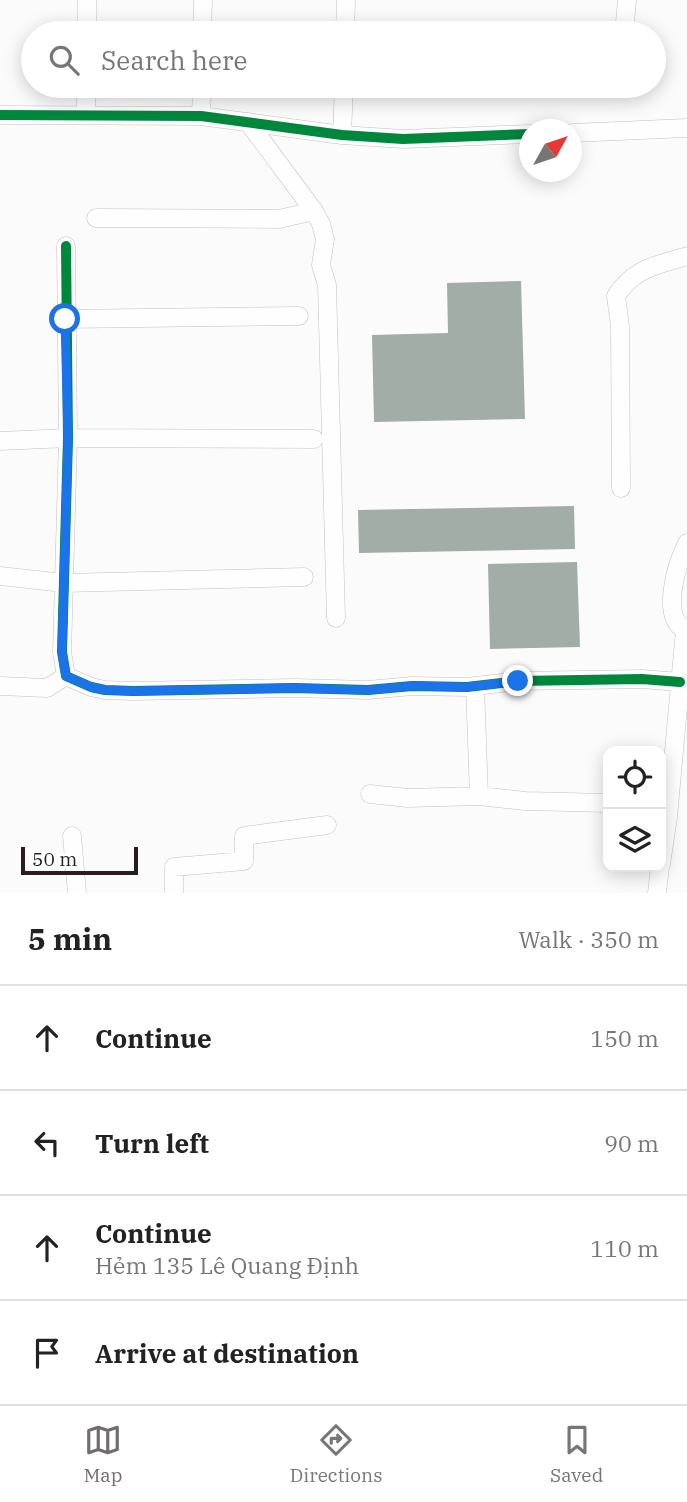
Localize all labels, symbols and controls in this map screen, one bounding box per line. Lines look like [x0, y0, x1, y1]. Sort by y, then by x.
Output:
search box [21, 21, 666, 98]
icon: search [45, 41, 83, 79]
text: Search here [101, 43, 247, 77]
north arrow [519, 119, 582, 182]
route start [49, 303, 80, 334]
route end [502, 665, 533, 696]
map controls [603, 746, 666, 872]
button: locate [603, 746, 666, 809]
button: layers [603, 809, 666, 872]
scale bar [21, 844, 138, 876]
text: 50 m [32, 847, 77, 871]
text: 5 min [28, 919, 112, 958]
text: Walk · 350 m [518, 924, 659, 954]
icon: ahead [28, 1019, 66, 1057]
text: Continue [95, 1021, 212, 1055]
text: 150 m [590, 1023, 659, 1053]
icon: left [28, 1124, 66, 1162]
text: Turn left [95, 1126, 209, 1160]
text: 90 m [604, 1128, 659, 1158]
text: Continue [95, 1216, 212, 1250]
icon: ahead [28, 1229, 66, 1267]
text: 110 m [590, 1233, 659, 1263]
text: Hẻm 135 Lê Quang Định [95, 1250, 359, 1280]
icon: arrive [28, 1334, 66, 1372]
text: Arrive at destination [95, 1336, 359, 1370]
tab: Map [84, 1421, 122, 1487]
tab: Directions [290, 1421, 383, 1487]
tab: Saved [550, 1421, 603, 1487]

